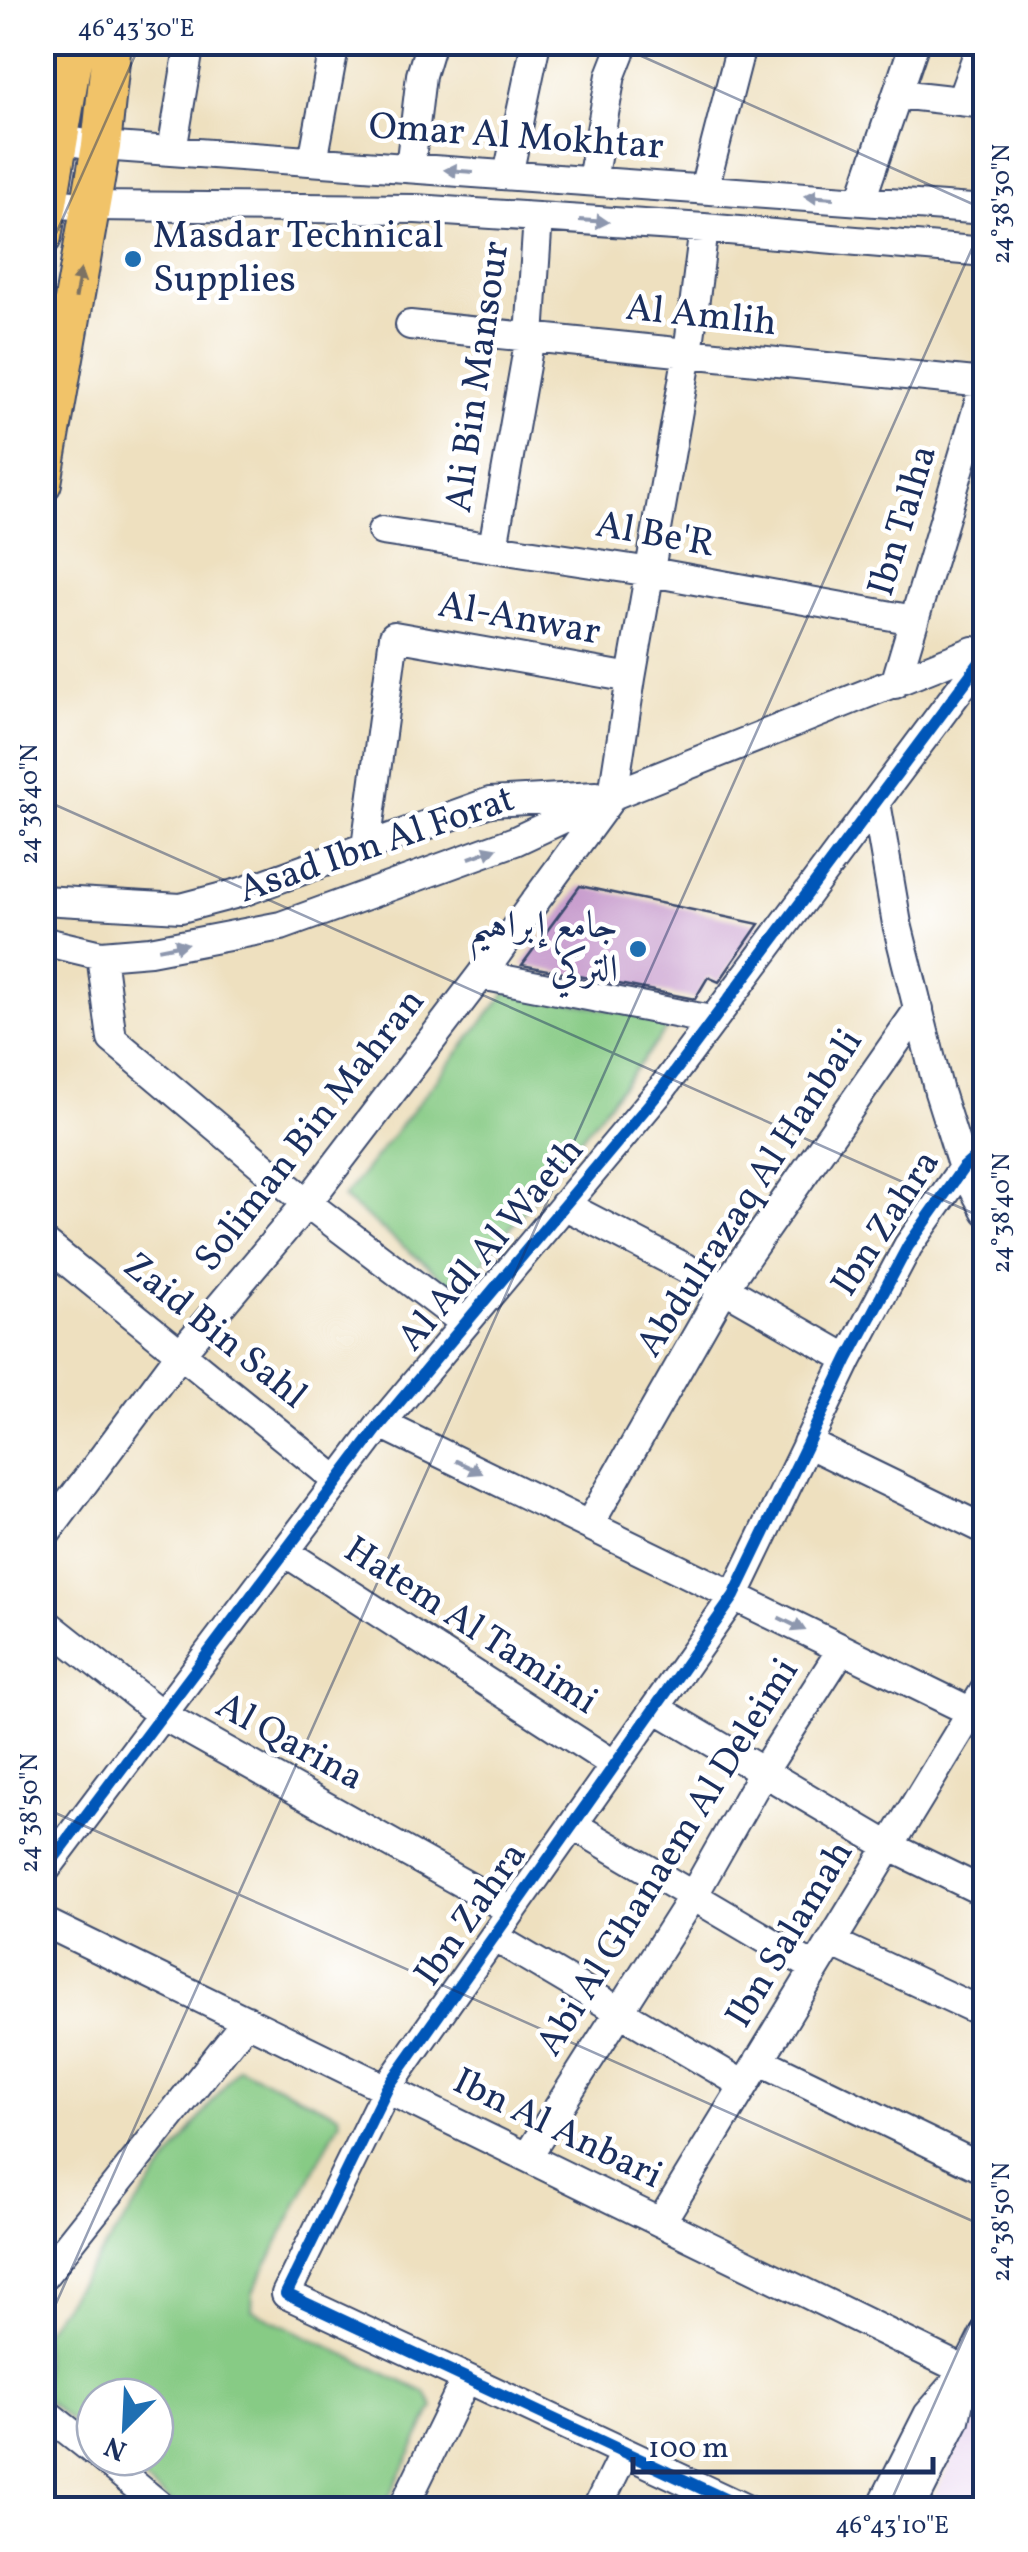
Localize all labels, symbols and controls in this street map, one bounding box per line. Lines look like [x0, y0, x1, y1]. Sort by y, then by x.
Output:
text: 46°43'30"E [78, 12, 194, 47]
street label: Omar Al Mokhtar [367, 101, 665, 175]
text: 24°38'30"N [985, 144, 1020, 264]
one-way arrow [443, 163, 475, 179]
one-way arrow [802, 188, 834, 204]
place label: Masdar Technical Supplies [153, 211, 444, 308]
one-way arrow [579, 213, 611, 229]
street label: Ali Bin Mansour [434, 238, 524, 516]
marker: Masdar Technical Supplies [122, 248, 144, 270]
one-way arrow [71, 268, 86, 299]
street label: Al Amlih [623, 283, 779, 351]
street label: Ibn Talha [856, 439, 952, 603]
street label: Al Be'R [591, 500, 719, 572]
street label: Al-Anwar [434, 580, 604, 660]
text: 24°38'40"N [13, 744, 48, 864]
street label: Asad Ibn Al Forat [232, 774, 522, 918]
one-way arrow [469, 845, 499, 860]
place label: جامع إبراهيم التركي [469, 901, 618, 999]
one-way arrow [158, 938, 189, 954]
marker: جامع إبراهيم التركي [627, 938, 649, 960]
street label: Soliman Bin Mahran [184, 978, 438, 1284]
street label: Abdulrazaq Al Hanbali [625, 1020, 877, 1368]
street label: Al Adl Al Waeth [387, 1126, 597, 1364]
street label: Ibn Zahra [820, 1140, 954, 1308]
text: 24°38'40"N [985, 1153, 1020, 1273]
street label: Zaid Bin Sahl [111, 1241, 317, 1423]
one-way arrow [454, 1458, 483, 1475]
street label: Hatem Al Tamimi [333, 1525, 607, 1729]
one-way arrow [778, 1616, 807, 1633]
street label: Abi Al Ghanaem Al Deleimi [525, 1649, 813, 2067]
street label: Al Qarina [206, 1681, 372, 1805]
text: 24°38'50"N [13, 1753, 48, 1873]
street label: Ibn Salamah [714, 1831, 868, 2039]
street label: Ibn Zahra [403, 1832, 541, 1998]
street label: Ibn Al Anbari [443, 2056, 671, 2204]
text: 24°38'50"N [985, 2162, 1020, 2282]
north arrow [75, 2377, 175, 2477]
scale bar [633, 2412, 933, 2474]
text: N [99, 2426, 133, 2470]
text: 100 m [648, 2428, 729, 2470]
text: 46°43'10"E [835, 2509, 949, 2544]

